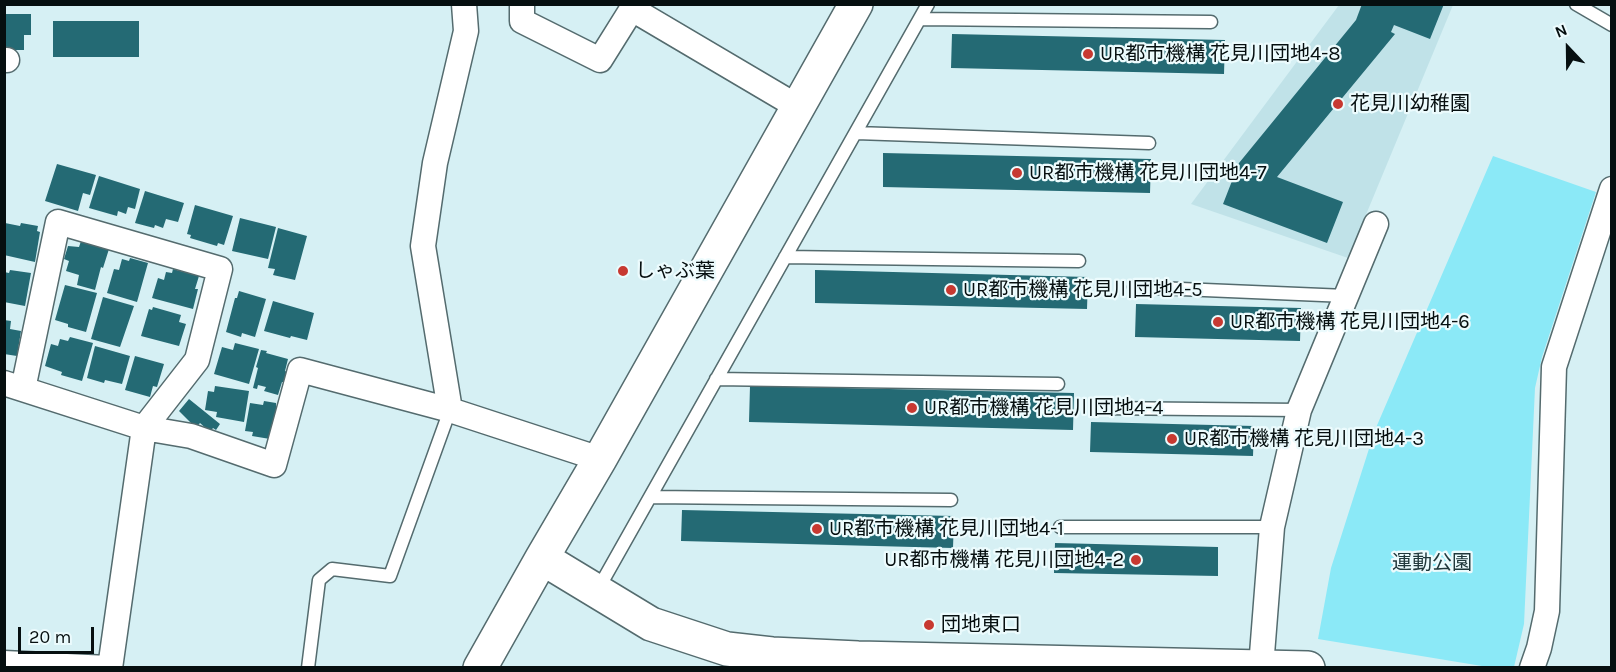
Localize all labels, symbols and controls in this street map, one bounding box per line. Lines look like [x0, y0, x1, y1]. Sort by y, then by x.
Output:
north arrow [1538, 18, 1598, 78]
text: N [1552, 20, 1570, 42]
place label: UR都市機構 花見川団地4-8 [1100, 42, 1340, 66]
marker: UR都市機構 花見川団地4-8 [1081, 47, 1095, 61]
place label: 花見川幼稚園 [1350, 92, 1470, 116]
marker: 花見川幼稚園 [1331, 97, 1345, 111]
place label: UR都市機構 花見川団地4-7 [1029, 161, 1267, 185]
marker: UR都市機構 花見川団地4-7 [1010, 166, 1024, 180]
place label: しゃぶ葉 [635, 259, 715, 283]
marker: しゃぶ葉 [616, 264, 630, 278]
place label: UR都市機構 花見川団地4-5 [963, 278, 1202, 302]
marker: UR都市機構 花見川団地4-5 [944, 283, 958, 297]
place label: UR都市機構 花見川団地4-6 [1230, 310, 1470, 334]
marker: UR都市機構 花見川団地4-6 [1211, 315, 1225, 329]
place label: UR都市機構 花見川団地4-4 [924, 396, 1163, 420]
marker: UR都市機構 花見川団地4-4 [905, 401, 919, 415]
place label: UR都市機構 花見川団地4-3 [1184, 427, 1424, 451]
marker: UR都市機構 花見川団地4-3 [1165, 432, 1179, 446]
place label: UR都市機構 花見川団地4-1 [829, 517, 1064, 541]
marker: UR都市機構 花見川団地4-1 [810, 522, 824, 536]
place label: UR都市機構 花見川団地4-2 [884, 548, 1124, 572]
park label: 運動公園 [1392, 551, 1472, 575]
marker: UR都市機構 花見川団地4-2 [1129, 553, 1143, 567]
place label: 団地東口 [941, 613, 1021, 637]
scale bar [21, 615, 98, 653]
marker: 団地東口 [922, 618, 936, 632]
text: 20 m [29, 626, 71, 648]

